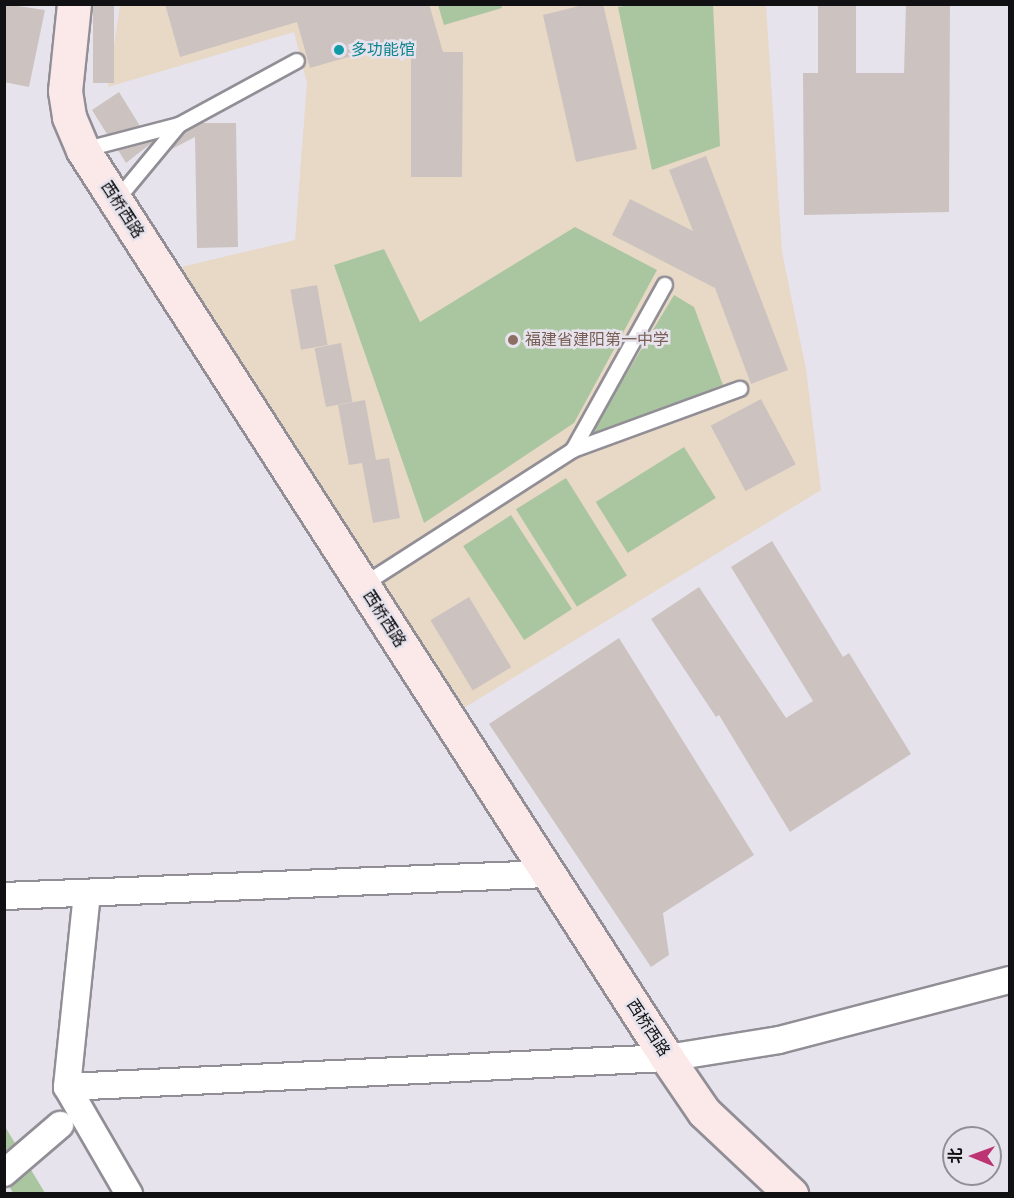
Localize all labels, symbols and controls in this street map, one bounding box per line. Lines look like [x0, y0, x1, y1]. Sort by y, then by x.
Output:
place label: 多功能馆 [351, 40, 415, 60]
marker: 多功能馆 [332, 43, 346, 57]
street label: 西桥西路 [97, 178, 147, 242]
place label: 福建省建阳第一中学 [525, 330, 669, 350]
marker: 福建省建阳第一中学 [506, 333, 520, 347]
street label: 西桥西路 [359, 587, 409, 651]
street label: 西桥西路 [623, 996, 673, 1060]
north arrow [942, 1126, 1002, 1186]
text: 北 [946, 1148, 966, 1164]

